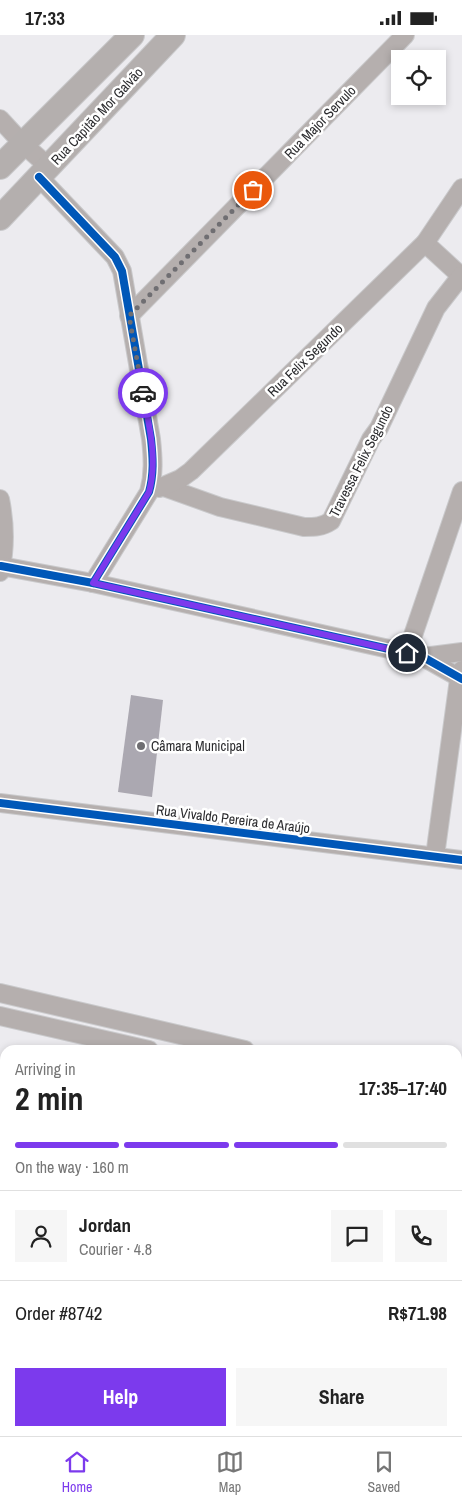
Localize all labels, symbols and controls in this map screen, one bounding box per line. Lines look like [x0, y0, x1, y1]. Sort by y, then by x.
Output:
text: 17:33 [25, 5, 65, 31]
map controls [391, 50, 446, 105]
button: locate [391, 50, 446, 105]
street label: Rua Capitão Mor Galvão [47, 63, 147, 169]
street label: Rua Major Servulo [281, 82, 359, 162]
pin [232, 169, 274, 211]
icon: bag [239, 176, 267, 204]
street label: Rua Felix Segundo [264, 320, 346, 400]
courier [118, 368, 168, 418]
icon: car [129, 379, 157, 407]
street label: Travessa Felix Segundo [325, 402, 397, 520]
pin [386, 632, 428, 674]
icon: home [393, 639, 421, 667]
place label: Câmara Municipal [151, 737, 245, 755]
marker: Câmara Municipal [135, 740, 147, 752]
street label: Rua Vivaldo Pereira de Araújo [155, 801, 311, 837]
text: Arriving in [15, 1058, 76, 1080]
text: 17:35–17:40 [359, 1075, 447, 1101]
text: 2 min [15, 1077, 84, 1120]
text: On the way · 160 m [15, 1156, 129, 1178]
button: person [15, 1210, 67, 1262]
button: chat [331, 1210, 383, 1262]
button: phone [395, 1210, 447, 1262]
text: Jordan [79, 1212, 131, 1238]
text: Courier · 4.8 [79, 1238, 152, 1260]
text: Order #8742 [15, 1300, 102, 1326]
text: R$71.98 [388, 1300, 447, 1326]
button: Help [15, 1368, 226, 1426]
button: Share [236, 1368, 447, 1426]
tab: Home [62, 1448, 92, 1496]
tab: Map [216, 1448, 244, 1496]
tab: Saved [368, 1448, 400, 1496]

